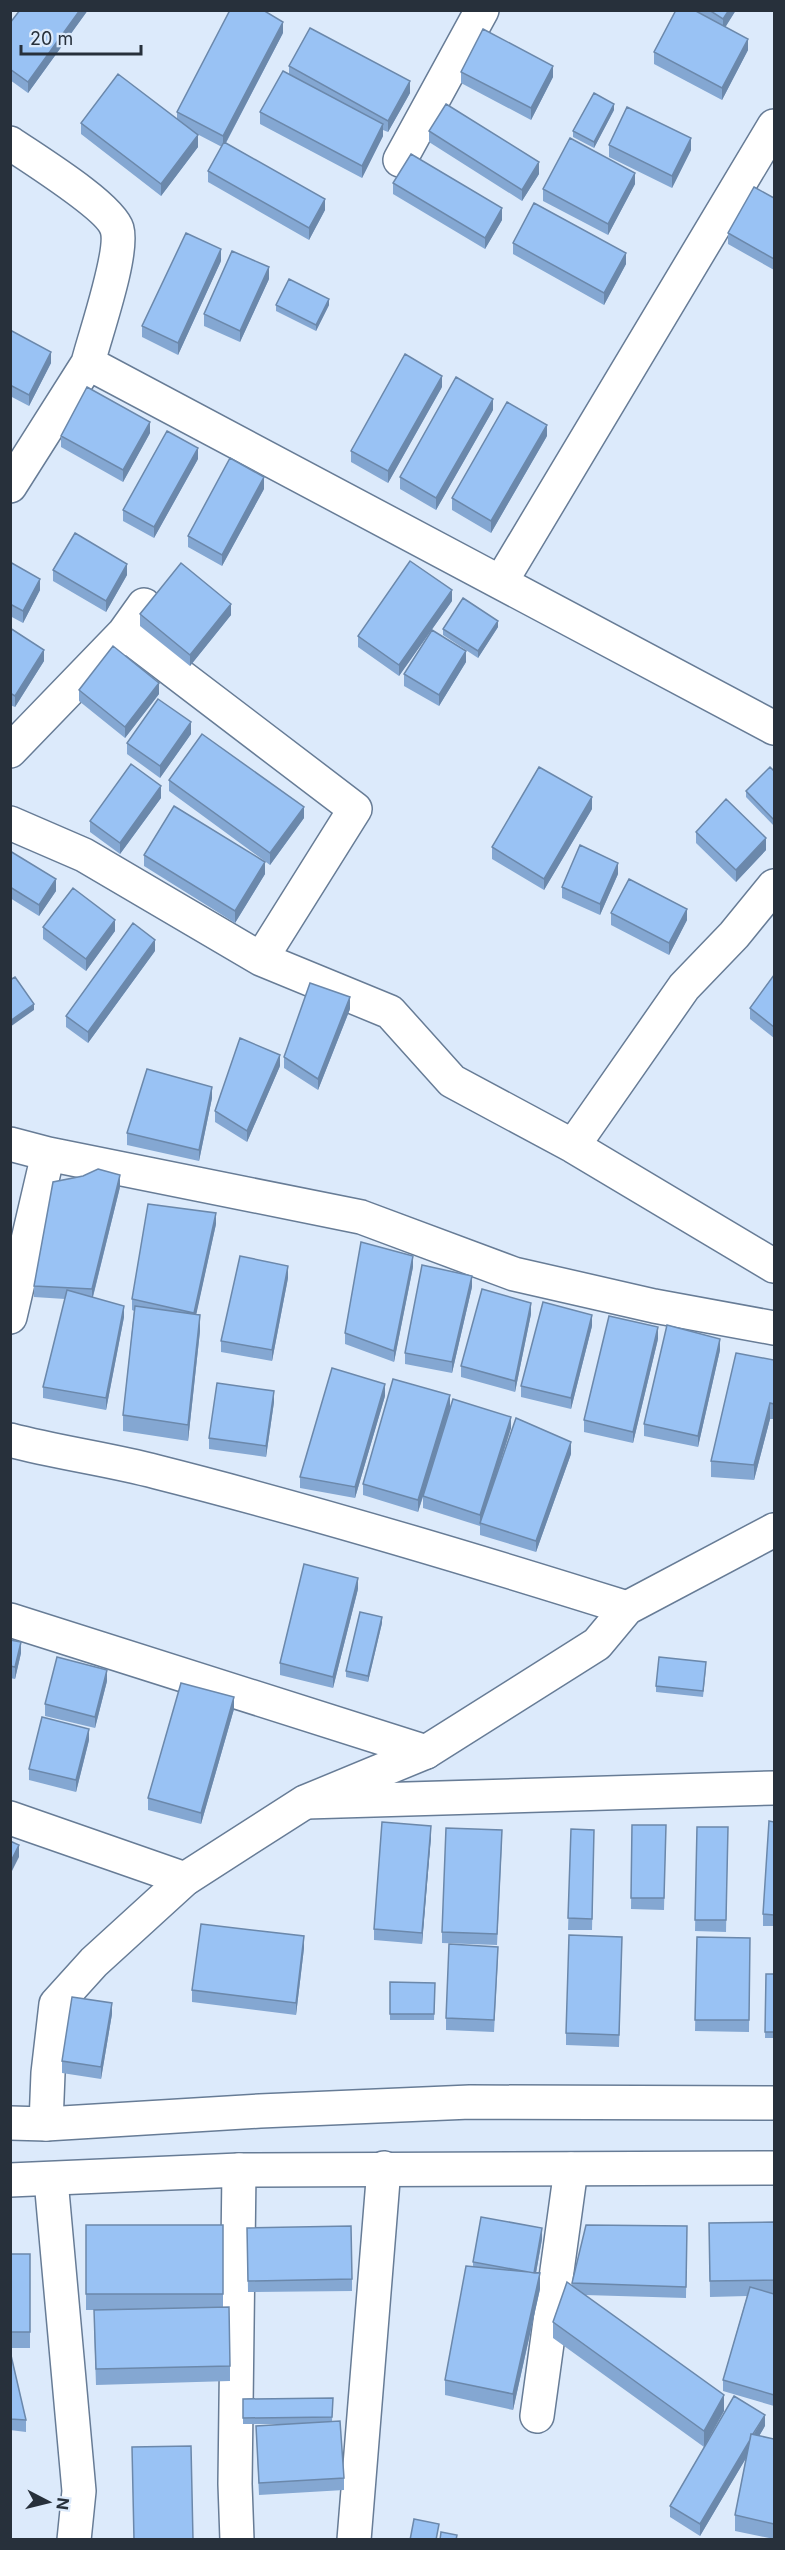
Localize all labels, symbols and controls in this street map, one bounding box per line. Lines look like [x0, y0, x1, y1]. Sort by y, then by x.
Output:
scale bar [21, 18, 141, 56]
text: 20 m [30, 28, 73, 49]
north arrow [18, 2472, 78, 2532]
text: N [52, 2497, 74, 2511]

